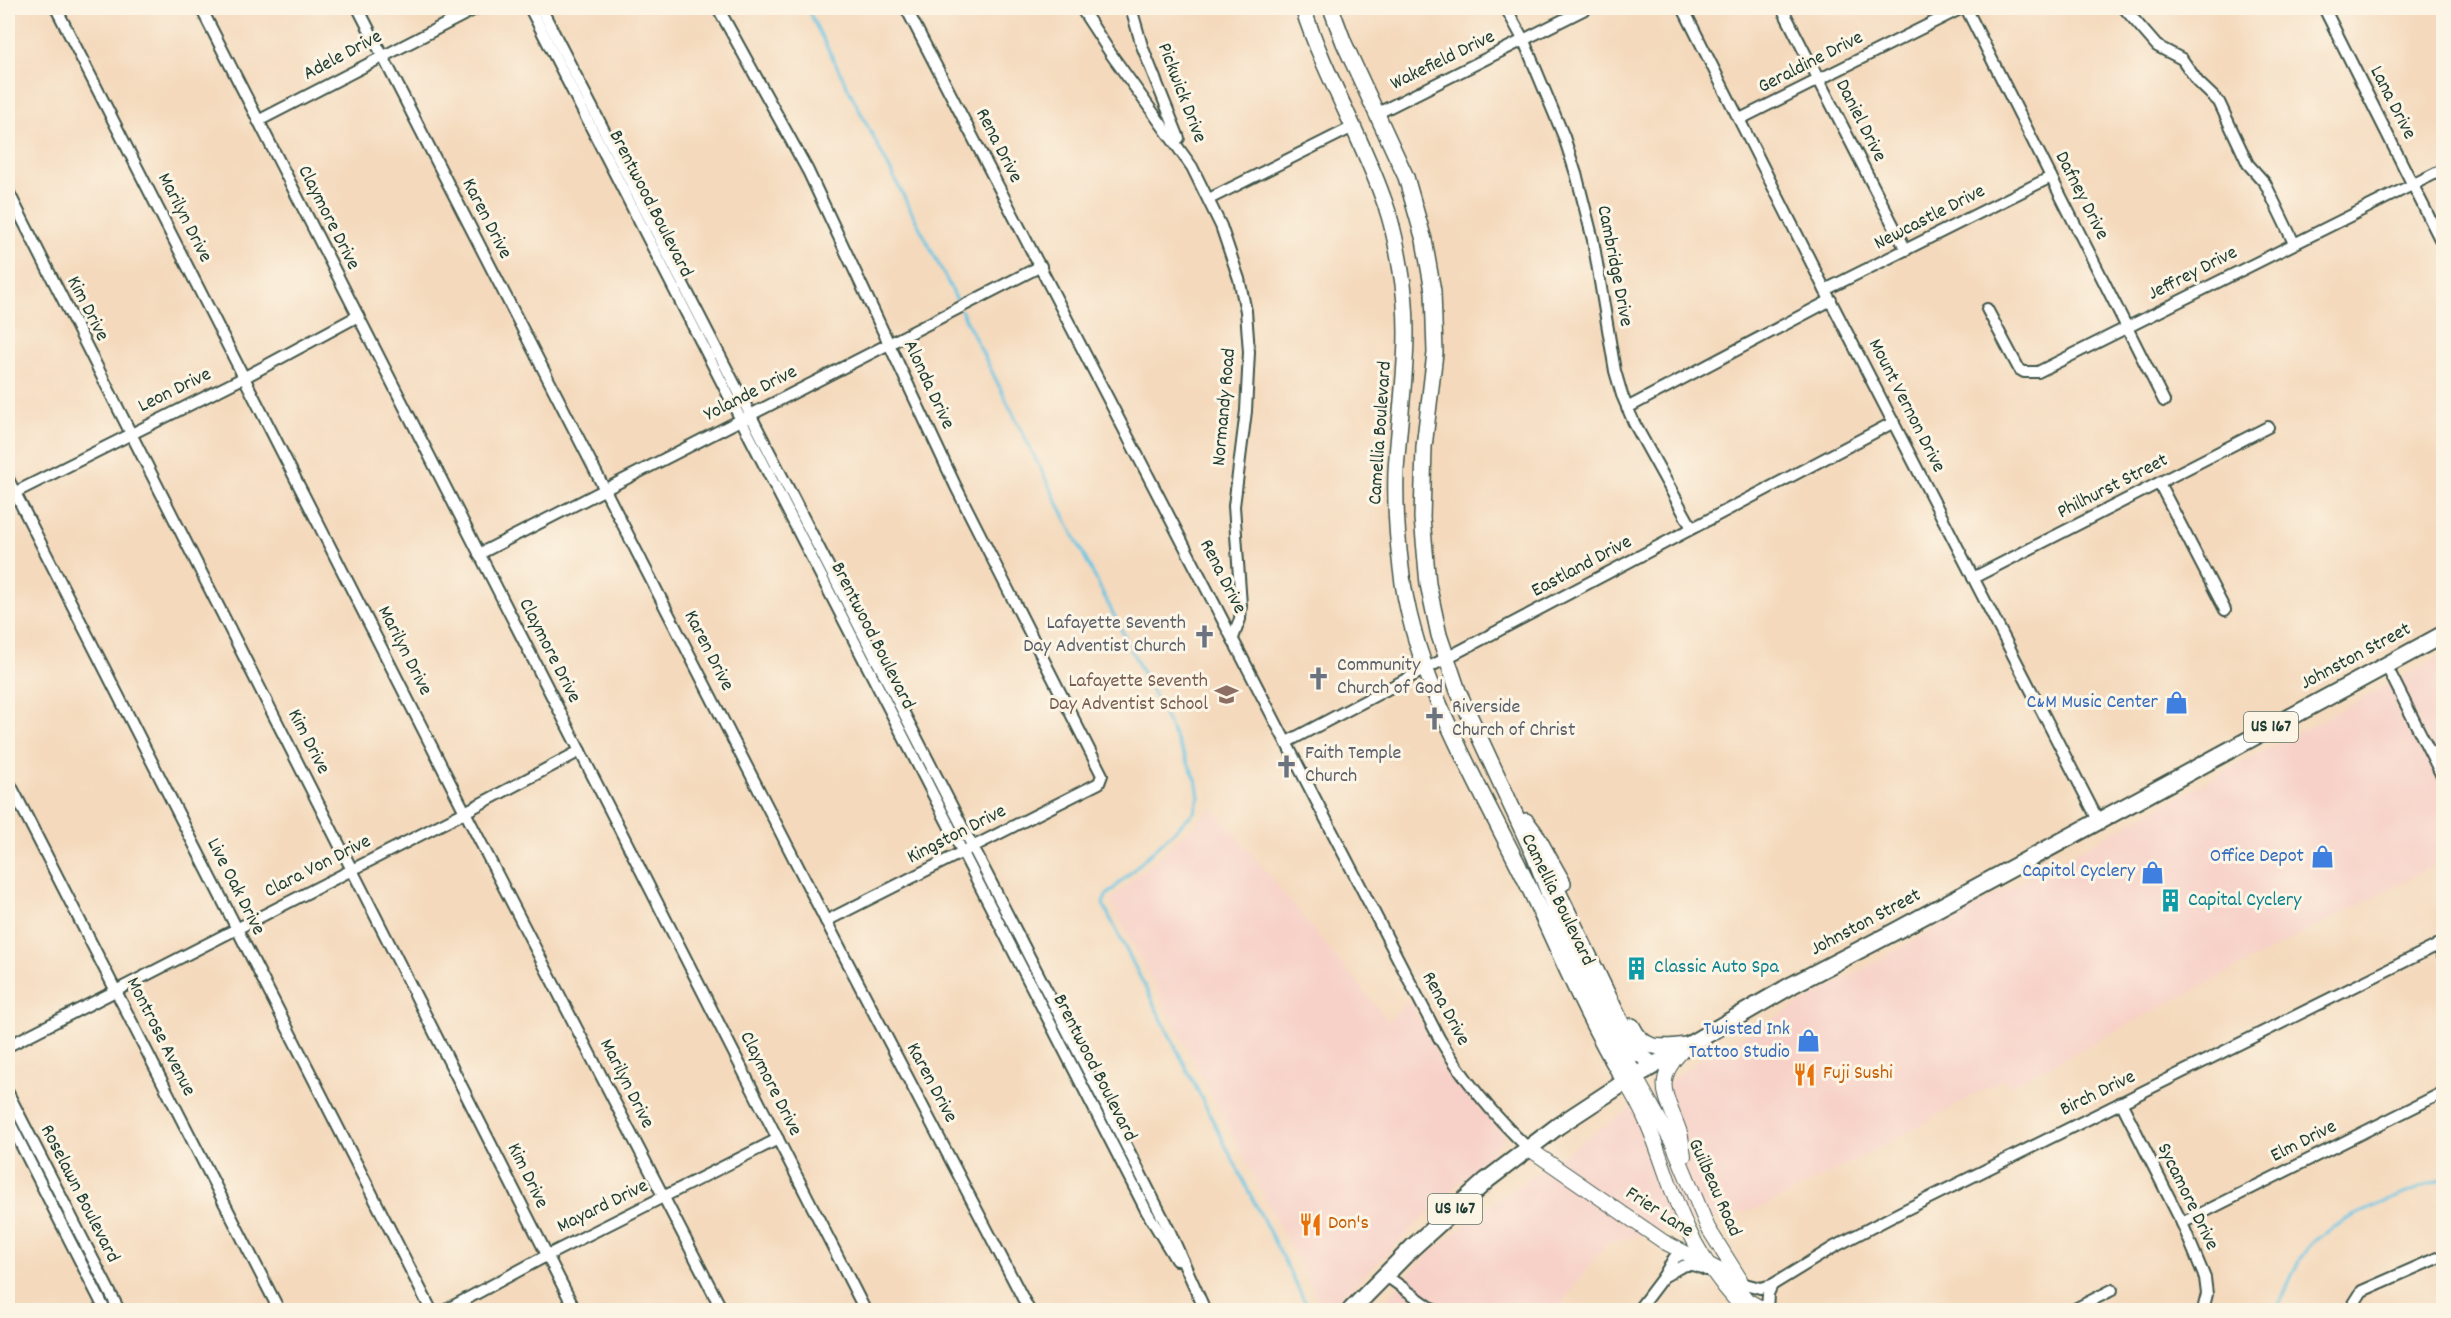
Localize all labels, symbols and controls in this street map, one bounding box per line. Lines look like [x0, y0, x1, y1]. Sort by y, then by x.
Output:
street label: Adele Drive [299, 23, 388, 88]
street label: Wakefield Drive [1386, 24, 1500, 98]
street label: Geraldine Drive [1754, 24, 1869, 102]
street label: Pickwick Drive [1149, 39, 1213, 147]
street label: Lana Drive [2362, 61, 2423, 145]
street label: Daniel Drive [1827, 75, 1893, 167]
street label: Rena Drive [967, 104, 1029, 188]
street label: Brentwood Boulevard [601, 125, 699, 283]
street label: Dafney Drive [2047, 147, 2115, 245]
street label: Claymore Drive [290, 161, 366, 275]
street label: Marilyn Drive [149, 168, 219, 268]
street label: Karen Drive [454, 174, 518, 264]
street label: Newcastle Drive [1870, 178, 1991, 258]
street label: Cambridge Drive [1589, 203, 1639, 329]
street label: Jeffrey Drive [2143, 239, 2243, 309]
street label: Kim Drive [59, 272, 115, 347]
street label: Mount Vernon Drive [1860, 334, 1952, 478]
street label: Alonda Drive [895, 336, 961, 434]
street label: Normandy Road [1206, 347, 1244, 467]
street label: Yolande Drive [700, 359, 802, 429]
street label: Camellia Boulevard [1362, 360, 1400, 506]
street label: Leon Drive [134, 361, 216, 421]
street label: Philhurst Street [2053, 447, 2173, 527]
street label: Eastland Drive [1527, 529, 1637, 605]
street label: Rena Drive [1191, 535, 1253, 619]
street label: Brentwood Boulevard [823, 557, 921, 715]
street label: Claymore Drive [511, 594, 587, 708]
street label: Marilyn Drive [369, 601, 439, 701]
street label: Karen Drive [676, 606, 740, 696]
place label: Lafayette Seventh Day Adventist Church [1023, 610, 1186, 661]
street label: Johnston Street [2296, 616, 2416, 698]
church icon: Lafayette Seventh Day Adventist Church [1191, 623, 1217, 649]
place label: Community Church of God [1337, 652, 1443, 703]
church icon: Community Church of God [1306, 665, 1332, 691]
place label: Lafayette Seventh Day Adventist School [1049, 668, 1208, 719]
school or university icon: Lafayette Seventh Day Adventist School [1213, 681, 1239, 707]
place label: C&M Music Center [2026, 689, 2159, 717]
shop icon: C&M Music Center [2163, 690, 2189, 716]
place label: Riverside Church of Christ [1452, 694, 1575, 745]
street label: Kim Drive [280, 705, 336, 780]
church icon: Riverside Church of Christ [1421, 706, 1447, 732]
road number: US 167 [2244, 712, 2298, 742]
place label: Faith Temple Church [1305, 740, 1402, 791]
church icon: Faith Temple Church [1274, 753, 1300, 779]
street label: Kingston Drive [903, 798, 1012, 872]
street label: Clara Von Drive [260, 828, 376, 906]
street label: Camellia Boulevard [1513, 829, 1601, 971]
street label: Live Oak Drive [199, 834, 272, 941]
place label: Office Depot [2210, 843, 2304, 871]
shop icon: Office Depot [2309, 844, 2335, 870]
place label: Capitol Cyclery [2022, 858, 2136, 886]
shop icon: Capitol Cyclery [2140, 859, 2166, 885]
street label: Johnston Street [1806, 882, 1926, 964]
place label: Capital Cyclery [2188, 887, 2302, 915]
building icon: Capital Cyclery [2157, 888, 2183, 914]
place label: Classic Auto Spa [1654, 954, 1780, 982]
building icon: Classic Auto Spa [1623, 955, 1649, 981]
street label: Rena Drive [1414, 967, 1476, 1051]
street label: Montrose Avenue [118, 973, 202, 1101]
street label: Brentwood Boulevard [1045, 989, 1143, 1147]
place label: Twisted Ink Tattoo Studio [1689, 1016, 1790, 1067]
street label: Claymore Drive [732, 1027, 808, 1141]
shop icon: Twisted Ink Tattoo Studio [1795, 1028, 1821, 1054]
street label: Marilyn Drive [591, 1034, 661, 1134]
street label: Karen Drive [898, 1038, 964, 1128]
place label: Fuji Sushi [1823, 1060, 1893, 1088]
restaurant icon: Fuji Sushi [1792, 1061, 1818, 1087]
street label: Birch Drive [2056, 1064, 2141, 1124]
street label: Elm Drive [2266, 1113, 2342, 1171]
street label: Roselawn Boulevard [32, 1120, 126, 1268]
street label: Guilbeau Road [1680, 1135, 1748, 1241]
street label: Kim Drive [499, 1139, 555, 1214]
street label: Sycamore Drive [2149, 1139, 2225, 1256]
street label: Mayard Drive [553, 1173, 654, 1241]
street label: Frier Lane [1619, 1180, 1699, 1246]
road number: US 167 [1428, 1194, 1482, 1224]
place label: Don's [1328, 1210, 1369, 1238]
restaurant icon: Don's [1297, 1211, 1323, 1237]

